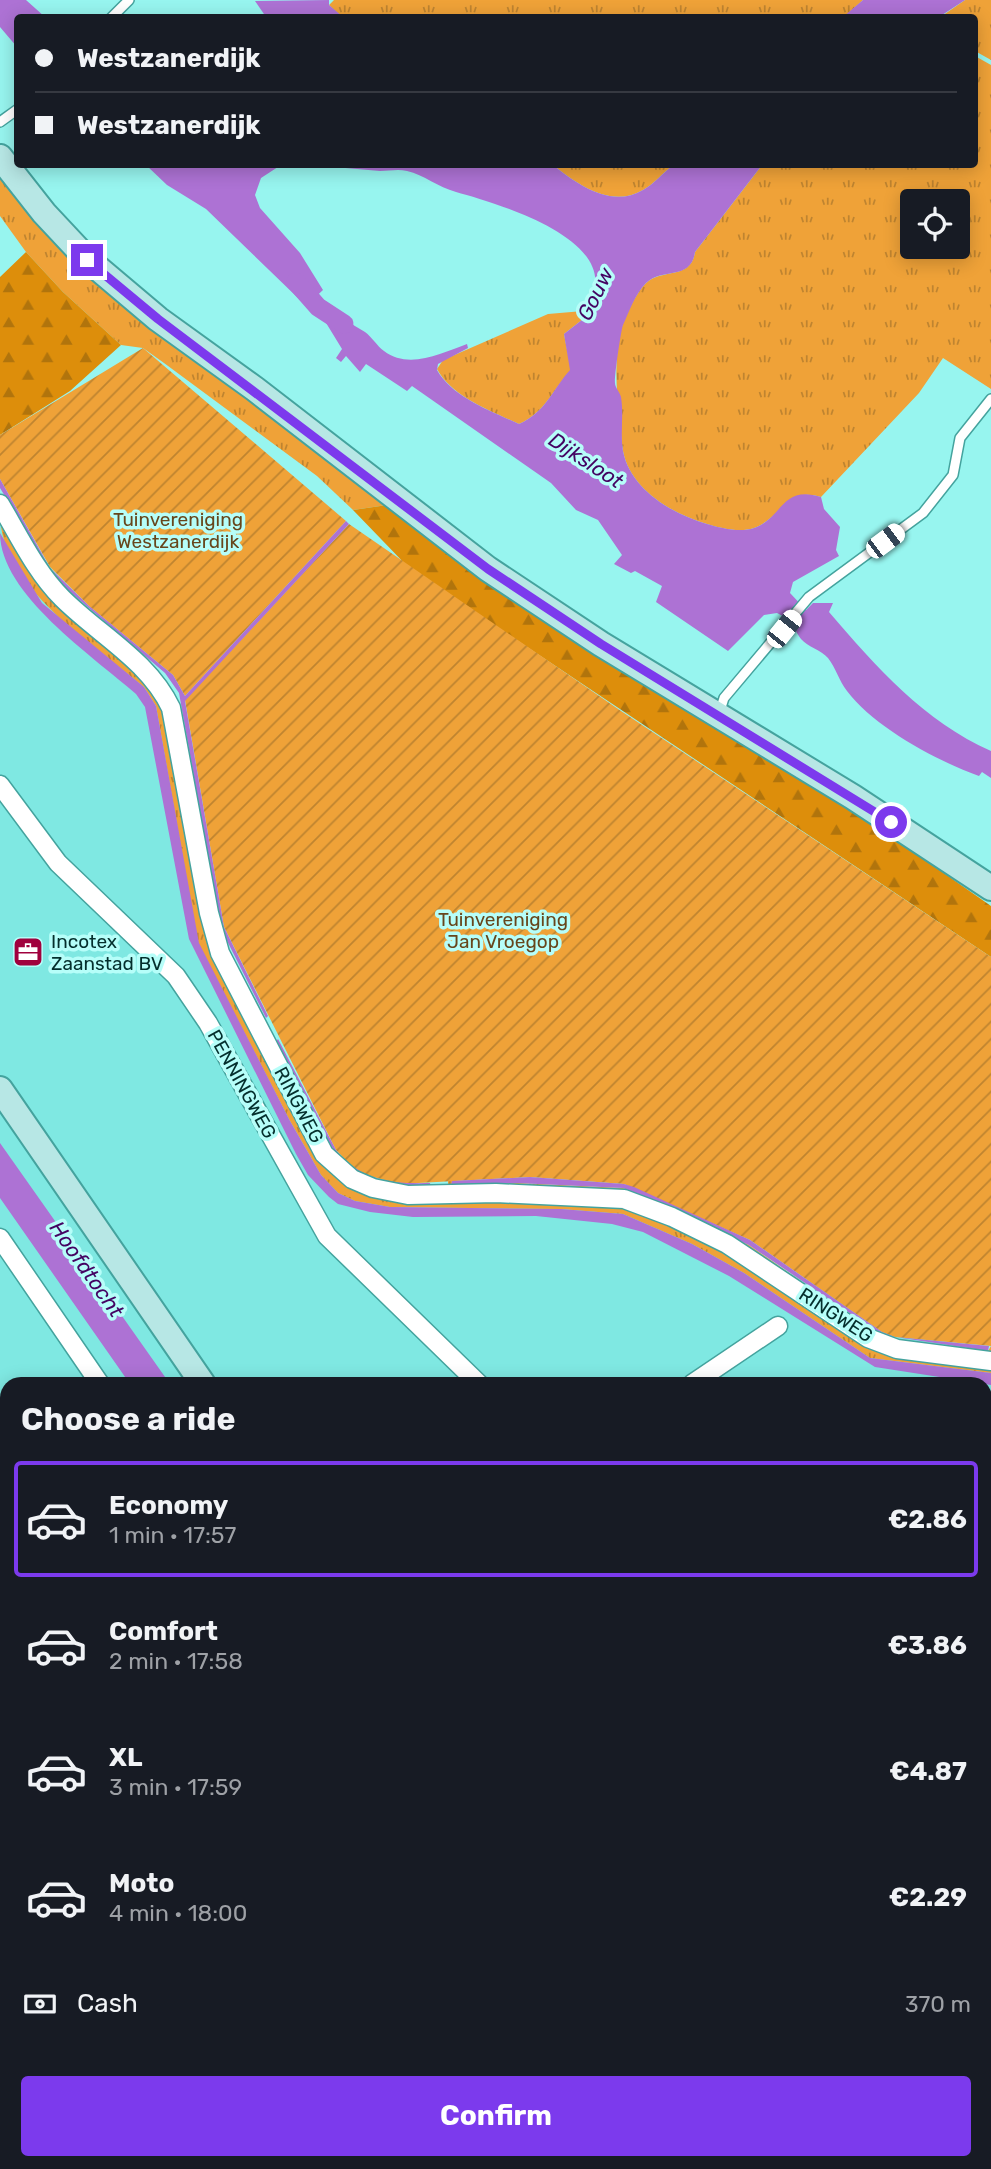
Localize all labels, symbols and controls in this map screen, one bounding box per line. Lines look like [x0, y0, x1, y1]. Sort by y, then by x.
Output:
text: Westzanerdijk [77, 43, 261, 74]
text: Westzanerdijk [77, 110, 261, 141]
map controls [900, 189, 970, 259]
button: locate [900, 189, 970, 259]
route end [71, 244, 103, 276]
water label: Gouw [572, 262, 619, 325]
water label: Dijksloot [544, 427, 629, 494]
park label: Tuinvereniging Westzanerdijk [113, 508, 243, 553]
car [862, 520, 909, 562]
car [763, 606, 806, 652]
route start [875, 806, 907, 838]
park label: Tuinvereniging Jan Vroegop [438, 908, 568, 953]
place label: Incotex Zaanstad BV [51, 930, 163, 975]
office icon: Incotex Zaanstad BV [11, 935, 45, 969]
street label: PENNINGWEG [203, 1026, 281, 1142]
street label: RINGWEG [269, 1063, 329, 1147]
water label: Hoofdtocht [45, 1216, 130, 1323]
street label: RINGWEG [795, 1283, 877, 1347]
text: Choose a ride [21, 1400, 235, 1438]
icon: car [25, 1488, 88, 1551]
text: Economy [109, 1490, 228, 1521]
text: €2.86 [888, 1504, 967, 1535]
text: 1 min · 17:57 [109, 1521, 236, 1549]
icon: car [25, 1614, 88, 1677]
text: Comfort [109, 1616, 218, 1647]
text: €3.86 [888, 1630, 967, 1661]
text: 2 min · 17:58 [109, 1647, 243, 1675]
icon: car [25, 1740, 88, 1803]
text: XL [109, 1742, 142, 1773]
text: €4.87 [889, 1756, 967, 1787]
text: 3 min · 17:59 [109, 1773, 242, 1801]
icon: car [25, 1866, 88, 1929]
text: Moto [109, 1868, 174, 1899]
text: €2.29 [889, 1882, 967, 1913]
text: 4 min · 18:00 [109, 1899, 247, 1927]
icon: cash [21, 1985, 59, 2023]
text: Cash [77, 1988, 138, 2019]
text: 370 m [905, 1990, 971, 2018]
button: Confirm [21, 2076, 971, 2156]

